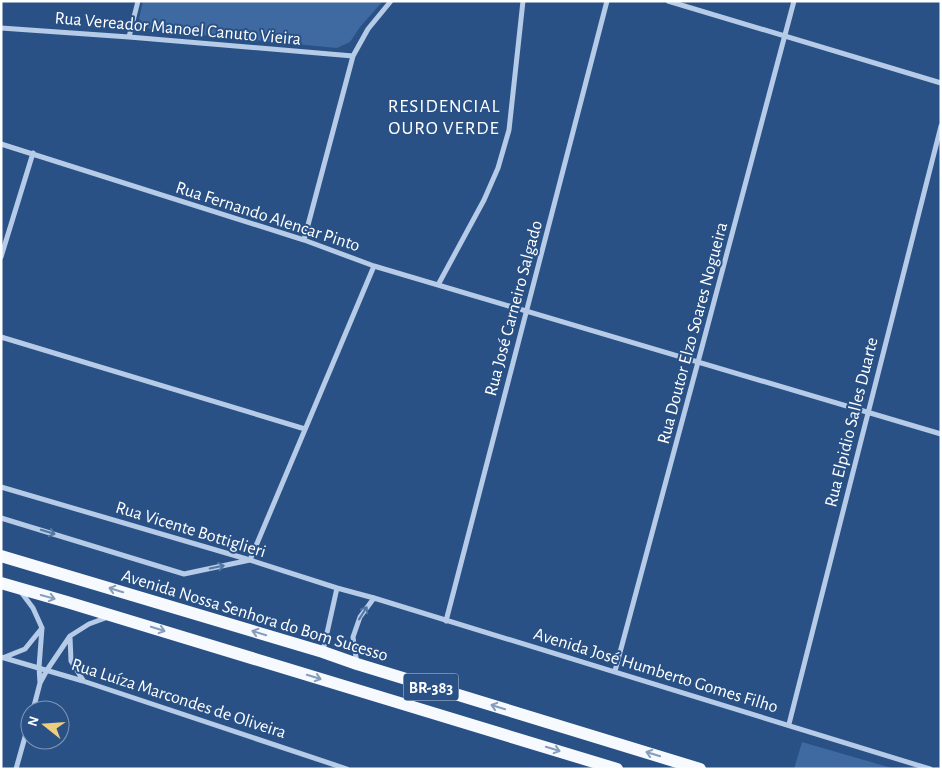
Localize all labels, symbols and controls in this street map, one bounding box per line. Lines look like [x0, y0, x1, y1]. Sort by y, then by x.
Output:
street label: Rua Vereador Manoel Canuto Vieira [54, 9, 302, 49]
district label: RESIDENCIAL OURO VERDE [388, 97, 500, 138]
street label: Rua Fernando Alencar Pinto [173, 179, 362, 255]
street label: Rua José Carneiro Salgado [482, 218, 546, 398]
street label: Rua Doutor Elzo Soares Nogueira [655, 220, 731, 446]
street label: Rua Elpidio Salles Duarte [822, 336, 882, 509]
street label: Rua Vicente Bottiglieri [113, 499, 268, 561]
one-way arrow [39, 528, 55, 538]
one-way arrow [208, 562, 224, 571]
street label: Avenida Nossa Senhora do Bom Sucesso [119, 567, 390, 665]
one-way arrow [108, 585, 124, 595]
one-way arrow [40, 592, 56, 602]
one-way arrow [359, 607, 369, 621]
one-way arrow [150, 625, 166, 635]
street label: Avenida José Humberto Gomes Filho [531, 625, 780, 717]
one-way arrow [251, 627, 267, 637]
street label: Rua Luíza Marcondes de Oliveira [69, 656, 288, 742]
one-way arrow [305, 672, 321, 682]
road number: BR-383 [404, 674, 458, 700]
north arrow [20, 700, 70, 750]
one-way arrow [490, 702, 506, 711]
text: N [25, 715, 42, 728]
one-way arrow [545, 745, 561, 755]
one-way arrow [645, 749, 661, 759]

